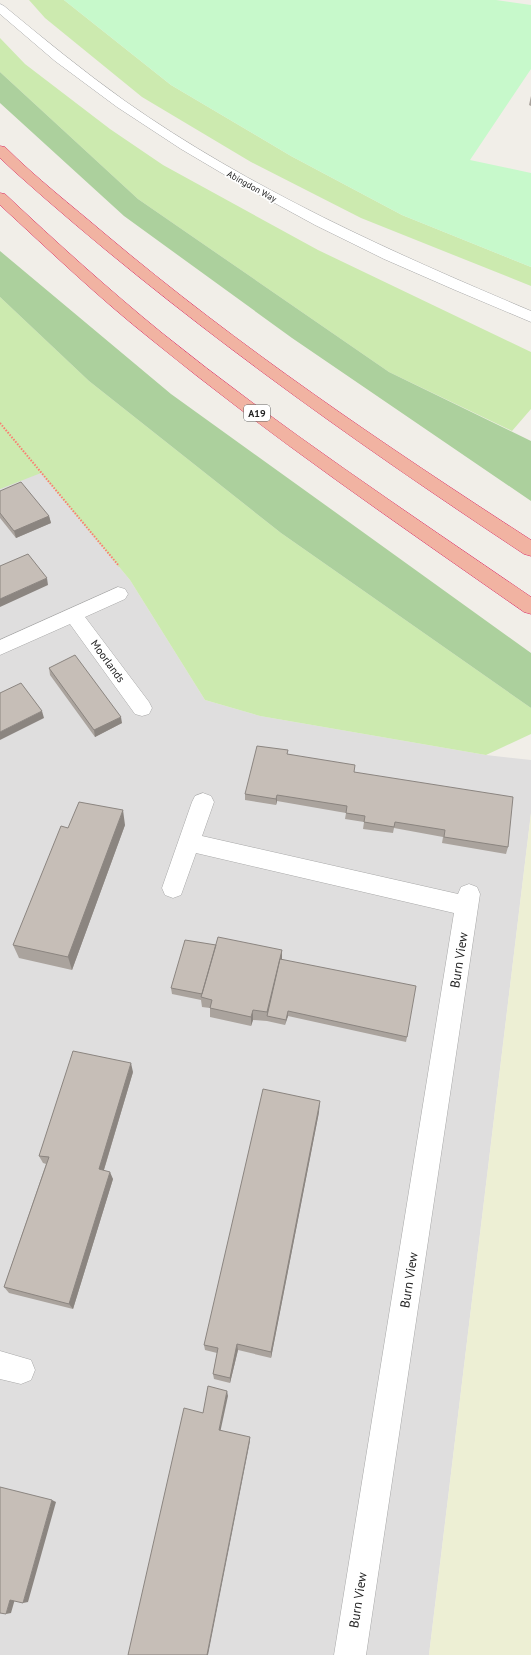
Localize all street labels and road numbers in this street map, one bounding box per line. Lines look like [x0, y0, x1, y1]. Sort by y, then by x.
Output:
street label: Abingdon Way [225, 168, 279, 204]
road number: A19 [244, 405, 270, 421]
street label: Moorlands [88, 637, 128, 685]
street label: Burn View [446, 931, 472, 989]
street label: Burn View [396, 1251, 422, 1309]
street label: Burn View [345, 1571, 371, 1629]

